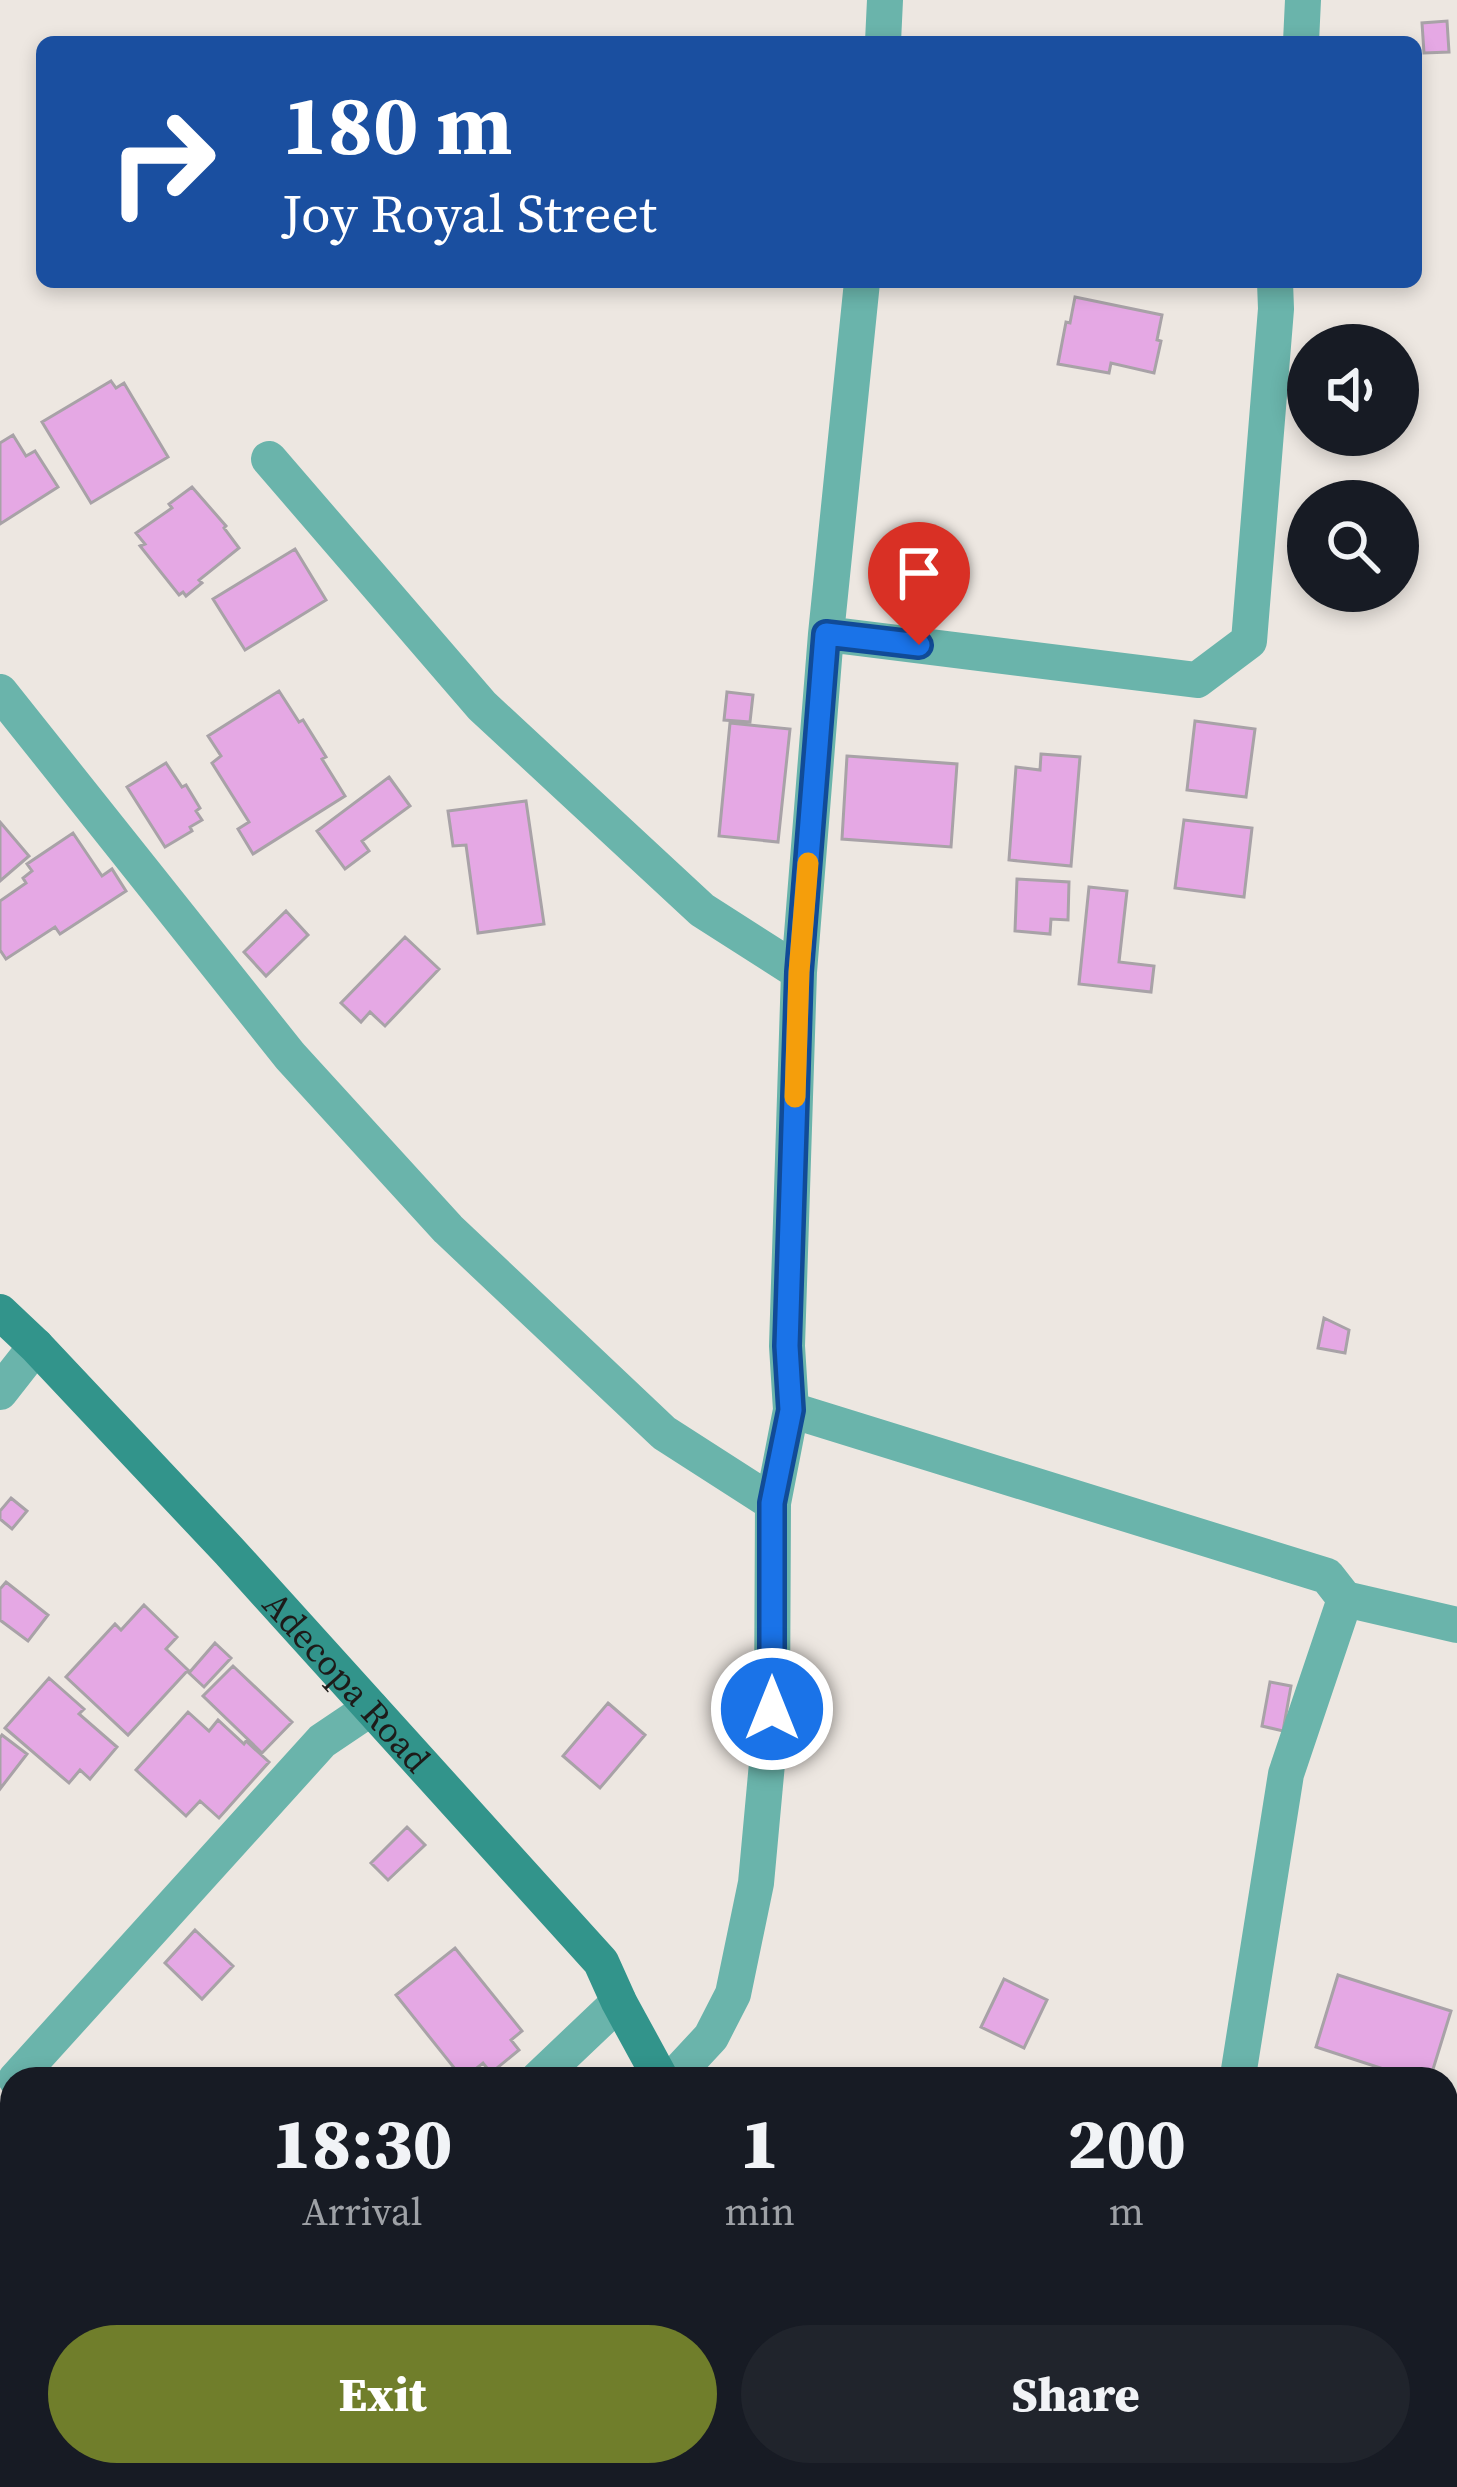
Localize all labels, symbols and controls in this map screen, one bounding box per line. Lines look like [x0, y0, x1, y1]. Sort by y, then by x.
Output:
text: 180 m [282, 67, 513, 182]
icon: right [84, 84, 240, 240]
text: Joy Royal Street [282, 176, 657, 250]
map controls [1287, 324, 1419, 612]
button: sound [1287, 324, 1419, 456]
button: search [1287, 480, 1419, 612]
pin [868, 522, 970, 645]
icon: arrive [886, 540, 952, 606]
street label: Adecopa Road [252, 1580, 442, 1782]
position arrow [709, 1646, 835, 1772]
text: 18:30 [272, 2093, 452, 2192]
text: 1 [740, 2093, 779, 2192]
text: 200 [1067, 2093, 1186, 2192]
text: Arrival [302, 2185, 422, 2238]
text: min [724, 2185, 795, 2238]
text: m [1109, 2185, 1144, 2238]
button: Exit [48, 2325, 717, 2463]
button: Share [741, 2325, 1410, 2463]

